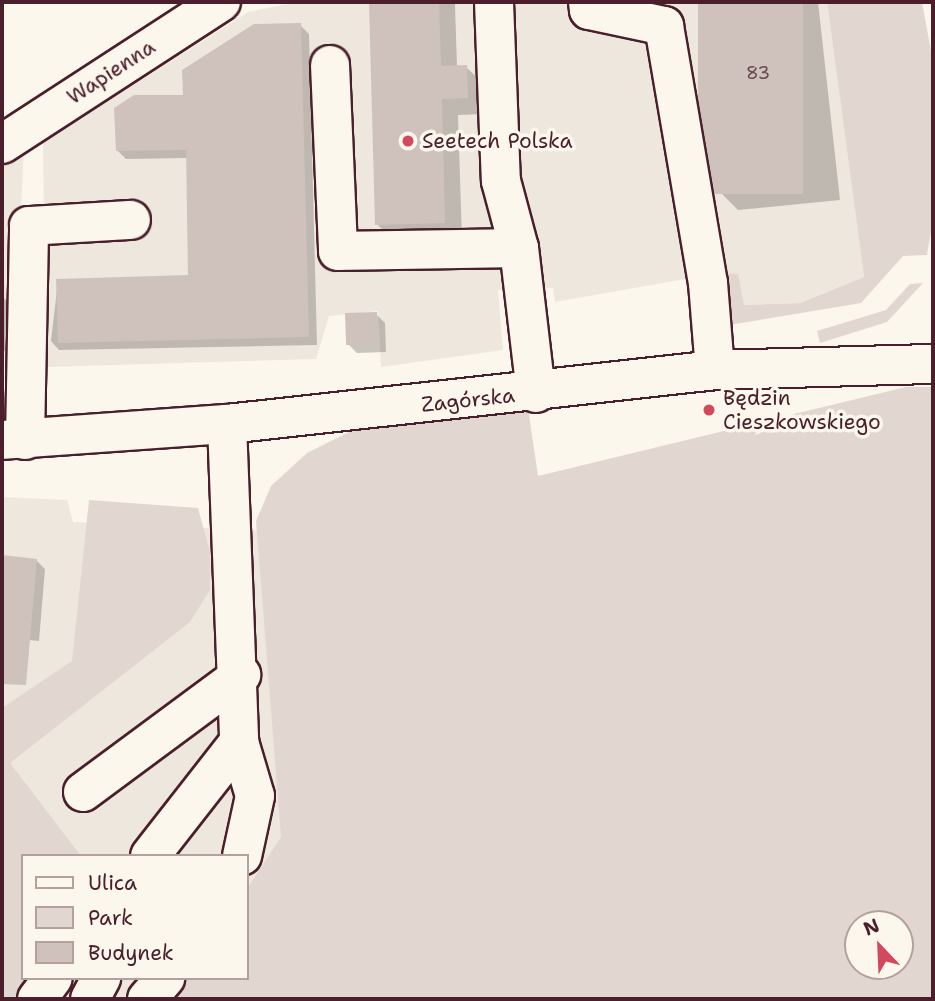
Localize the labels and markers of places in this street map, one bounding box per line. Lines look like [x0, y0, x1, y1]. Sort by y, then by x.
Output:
place label: Seetech Polska [422, 128, 573, 154]
marker: Seetech Polska [400, 133, 416, 149]
place label: Będzin Cieszkowskiego [723, 385, 881, 435]
marker: Będzin Cieszkowskiego [701, 402, 717, 418]

